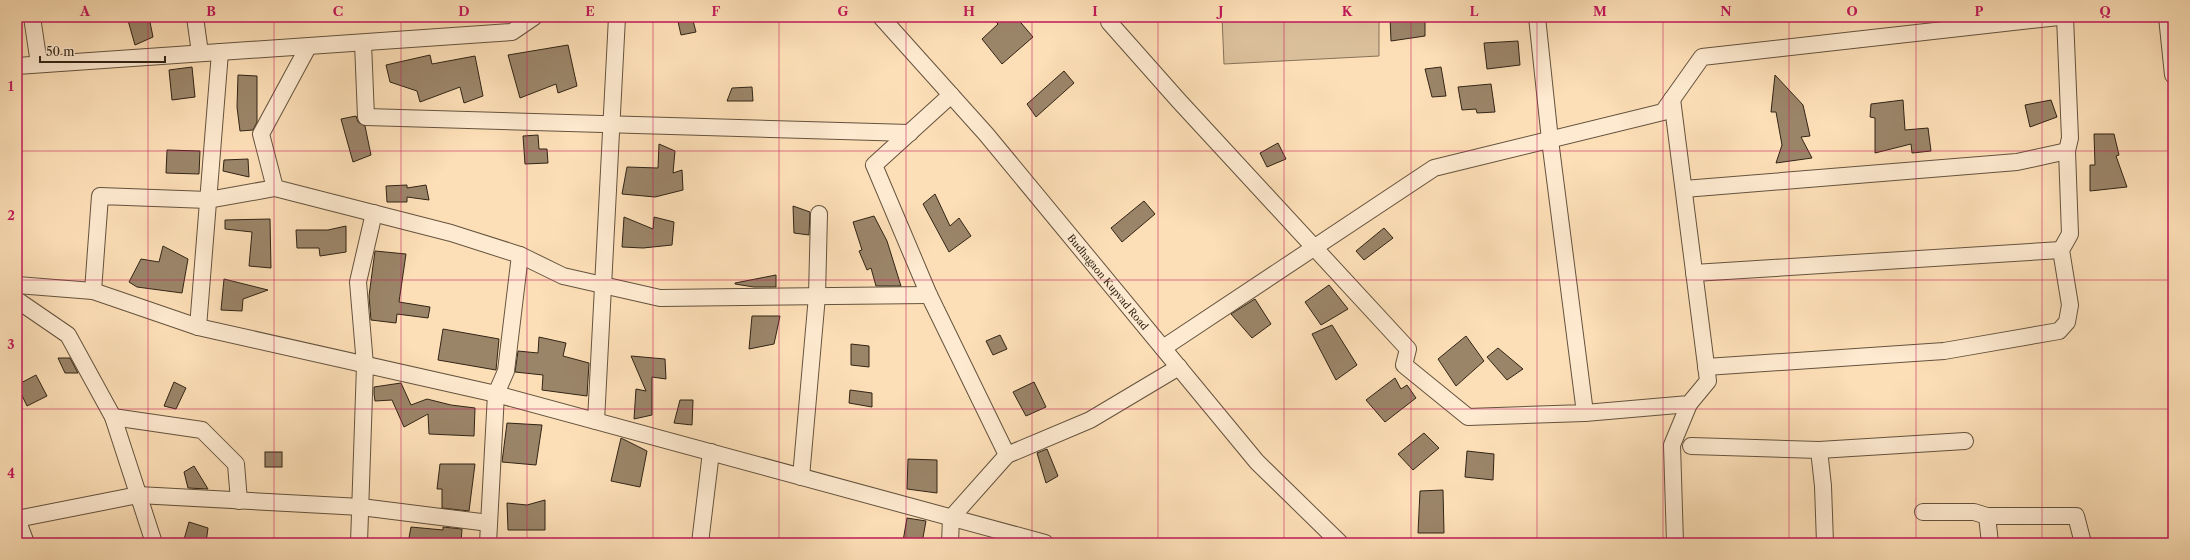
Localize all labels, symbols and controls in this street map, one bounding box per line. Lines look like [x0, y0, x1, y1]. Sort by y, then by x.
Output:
text: A [79, 3, 91, 19]
text: B [206, 3, 216, 19]
text: C [333, 3, 343, 19]
text: D [458, 3, 470, 19]
text: E [585, 3, 595, 19]
text: F [712, 3, 721, 19]
text: G [837, 3, 849, 19]
text: H [963, 3, 975, 19]
text: I [1092, 3, 1098, 19]
text: J [1216, 3, 1224, 19]
text: K [1342, 3, 1353, 19]
text: L [1470, 3, 1479, 19]
text: M [1593, 3, 1607, 19]
text: N [1720, 3, 1732, 19]
text: O [1846, 3, 1858, 19]
text: P [1975, 3, 1984, 19]
text: Q [2099, 3, 2111, 19]
scale bar [40, 38, 165, 64]
text: 50 m [46, 44, 75, 59]
text: 1 [8, 78, 14, 94]
text: 2 [7, 207, 15, 223]
street label: Budhagaon Kupvad Road [1064, 232, 1151, 333]
text: 3 [7, 336, 15, 352]
text: 4 [7, 465, 15, 481]

